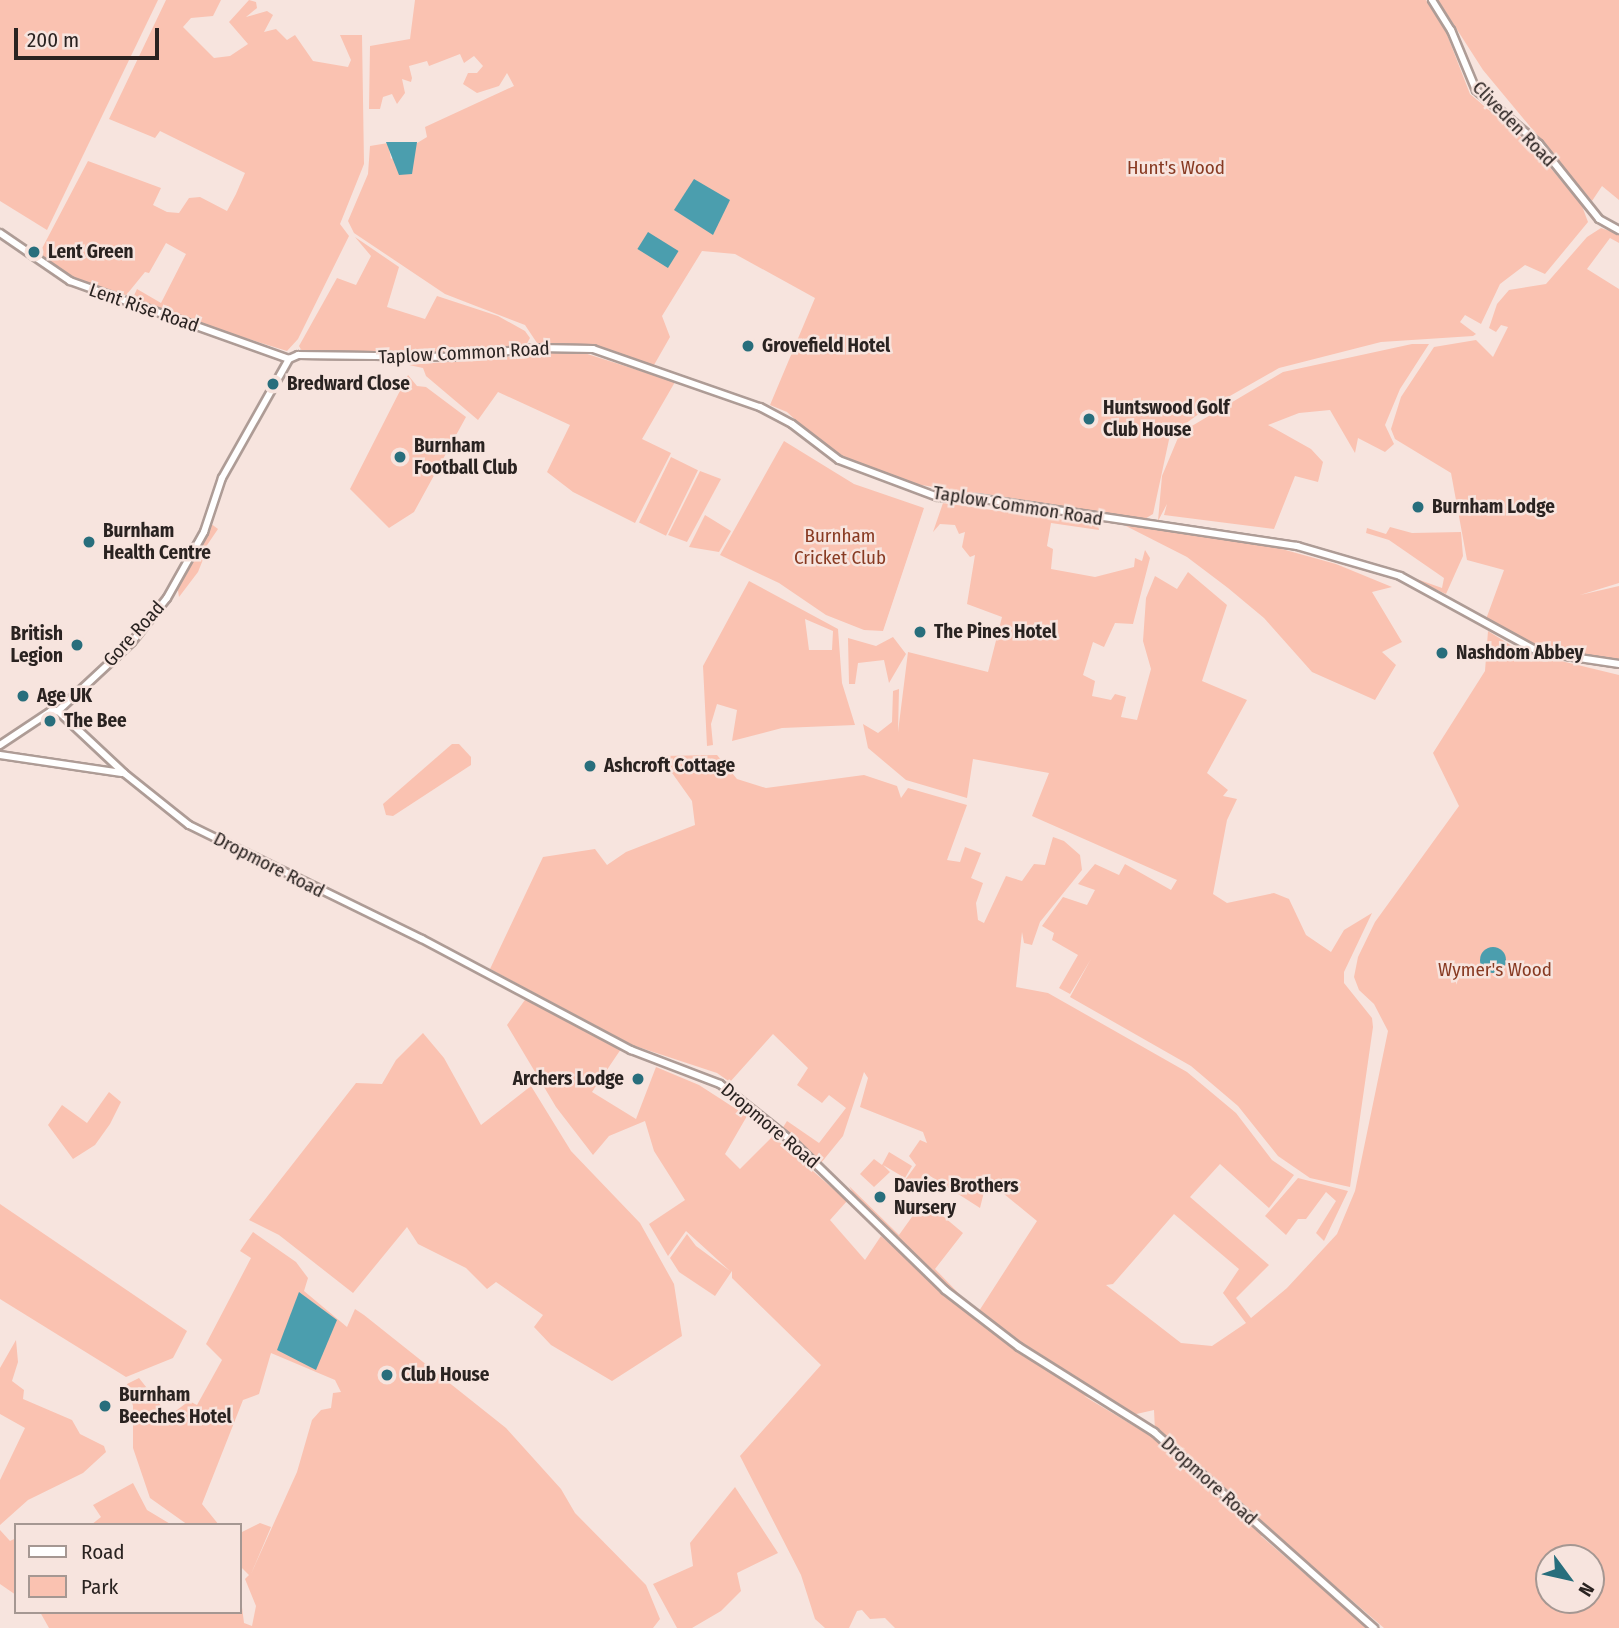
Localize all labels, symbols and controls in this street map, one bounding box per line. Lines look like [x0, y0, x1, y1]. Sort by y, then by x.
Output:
scale bar [18, 14, 163, 58]
text: 200 m [27, 27, 79, 53]
street label: Cliveden Road [1467, 76, 1561, 172]
park label: Hunt's Wood [1127, 157, 1225, 179]
place label: Lent Green [48, 241, 134, 263]
marker: Lent Green [26, 244, 42, 260]
street label: Lent Rise Road [86, 279, 202, 337]
place label: Grovefield Hotel [762, 335, 890, 357]
street label: Taplow Common Road [378, 337, 550, 369]
marker: Grovefield Hotel [740, 338, 756, 354]
place label: Bredward Close [287, 373, 410, 395]
marker: Bredward Close [265, 376, 281, 392]
place label: Huntswood Golf Club House [1103, 397, 1230, 441]
marker: Huntswood Golf Club House [1081, 411, 1097, 427]
place label: Burnham Football Club [414, 435, 518, 479]
marker: Burnham Football Club [392, 449, 408, 465]
street label: Taplow Common Road [932, 481, 1104, 531]
place label: Burnham Lodge [1432, 496, 1555, 518]
marker: Burnham Lodge [1410, 499, 1426, 515]
place label: Burnham Health Centre [103, 520, 211, 564]
park label: Burnham Cricket Club [794, 525, 886, 569]
marker: Burnham Health Centre [81, 534, 97, 550]
street label: Gore Road [99, 597, 169, 671]
place label: The Pines Hotel [934, 621, 1057, 643]
place label: British Legion [10, 623, 63, 667]
marker: The Pines Hotel [912, 624, 928, 640]
marker: British Legion [69, 637, 85, 653]
place label: Nashdom Abbey [1456, 642, 1583, 664]
marker: Nashdom Abbey [1434, 645, 1450, 661]
place label: Age UK [37, 685, 92, 707]
marker: Age UK [15, 688, 31, 704]
place label: The Bee [64, 710, 127, 732]
marker: The Bee [42, 713, 58, 729]
place label: Ashcroft Cottage [604, 755, 735, 777]
marker: Ashcroft Cottage [582, 758, 598, 774]
street label: Dropmore Road [210, 827, 328, 903]
park label: Wymer's Wood [1438, 959, 1552, 981]
place label: Archers Lodge [513, 1068, 624, 1090]
marker: Archers Lodge [630, 1071, 646, 1087]
street label: Dropmore Road [716, 1078, 824, 1174]
place label: Davies Brothers Nursery [894, 1175, 1019, 1219]
marker: Davies Brothers Nursery [872, 1189, 888, 1205]
place label: Club House [401, 1364, 489, 1386]
marker: Club House [379, 1367, 395, 1383]
place label: Burnham Beeches Hotel [119, 1384, 232, 1428]
marker: Burnham Beeches Hotel [97, 1398, 113, 1414]
street label: Dropmore Road [1156, 1432, 1262, 1530]
legend [14, 1523, 242, 1614]
text: Road [81, 1539, 125, 1565]
north arrow [1535, 1544, 1605, 1614]
text: Park [81, 1574, 118, 1600]
text: N [1574, 1579, 1599, 1601]

